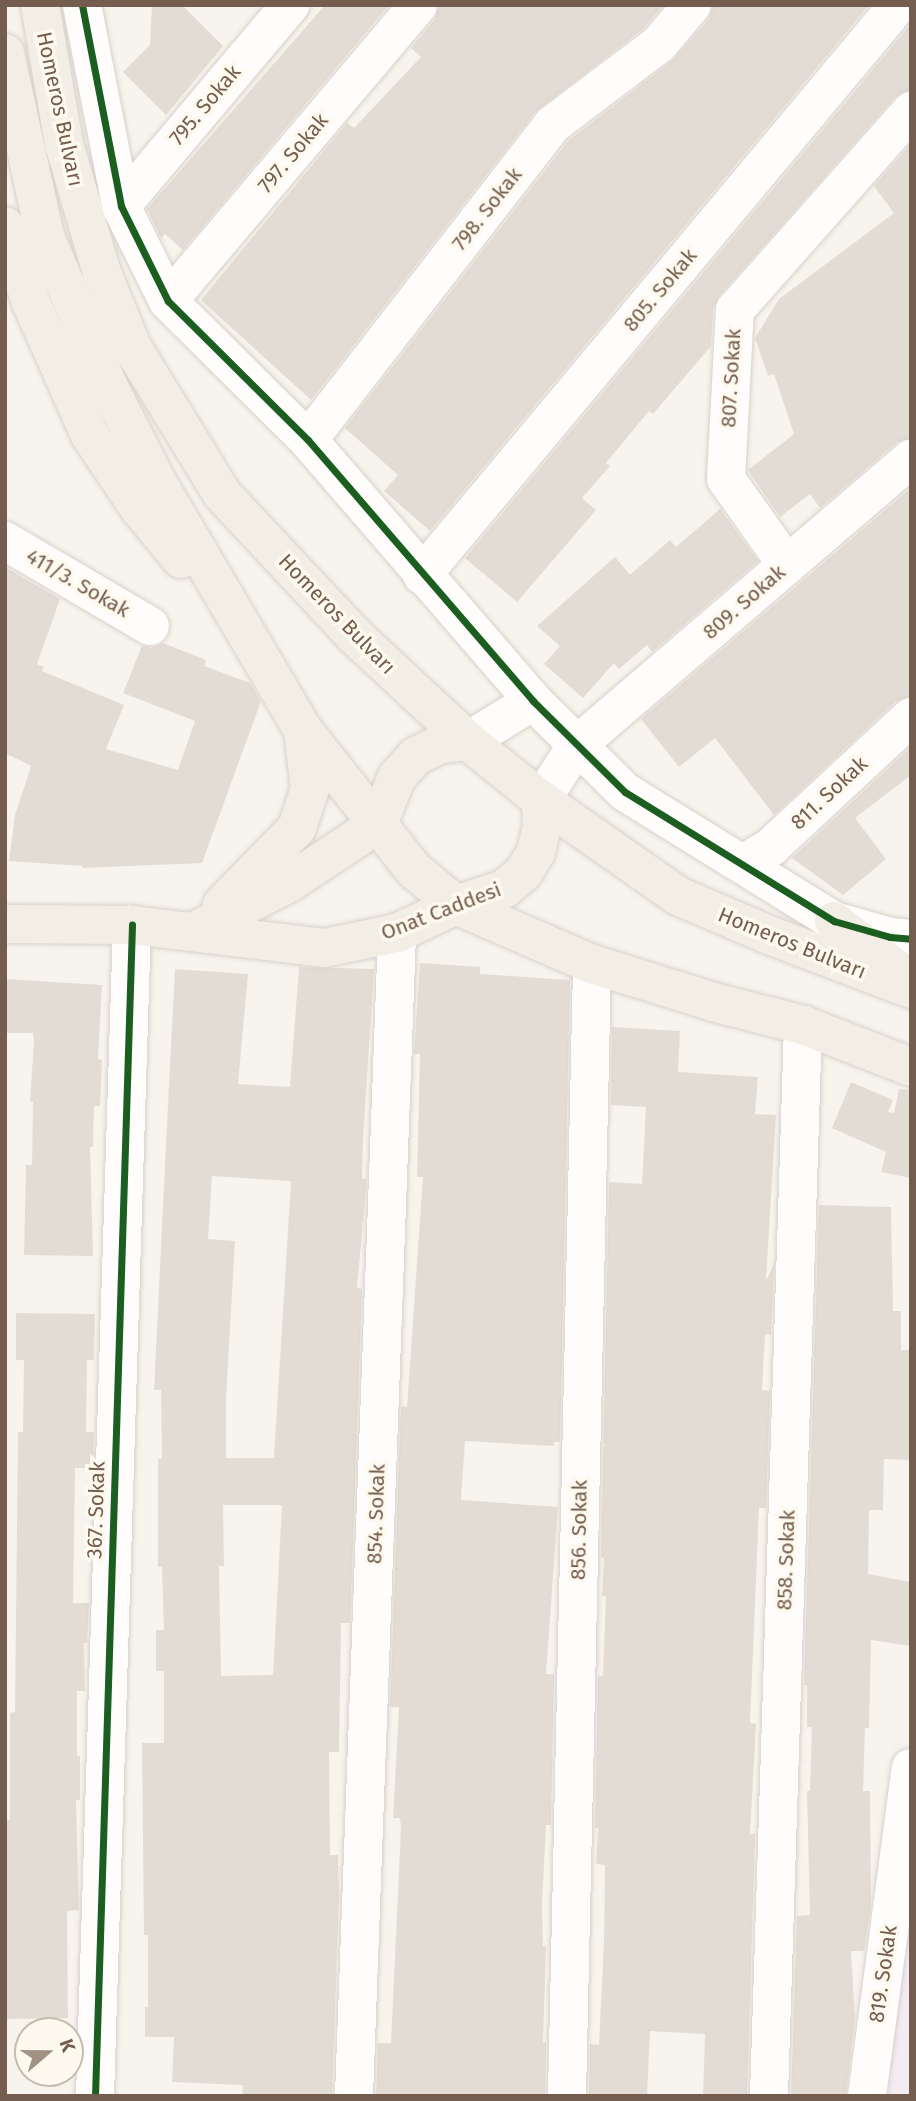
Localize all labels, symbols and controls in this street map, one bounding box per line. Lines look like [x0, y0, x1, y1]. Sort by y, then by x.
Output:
street label: Homeros Bulvarı [31, 29, 89, 189]
street label: 795. Sokak [164, 60, 246, 150]
street label: 797. Sokak [253, 108, 333, 198]
street label: 798. Sokak [447, 162, 527, 256]
street label: 805. Sokak [618, 243, 702, 337]
street label: 807. Sokak [716, 328, 746, 428]
street label: 411/3. Sokak [22, 543, 134, 623]
street label: Homeros Bulvarı [273, 549, 401, 679]
street label: 809. Sokak [698, 559, 790, 645]
street label: 811. Sokak [785, 751, 873, 835]
street label: Onat Caddesi [377, 877, 505, 945]
street label: Homeros Bulvarı [714, 902, 870, 984]
street label: 367. Sokak [82, 1461, 110, 1559]
street label: 854. Sokak [362, 1463, 390, 1565]
street label: 856. Sokak [566, 1480, 592, 1580]
street label: 858. Sokak [772, 1509, 800, 1611]
street label: 819. Sokak [864, 1924, 902, 2024]
north arrow [14, 2017, 84, 2087]
text: K [54, 2036, 80, 2055]

